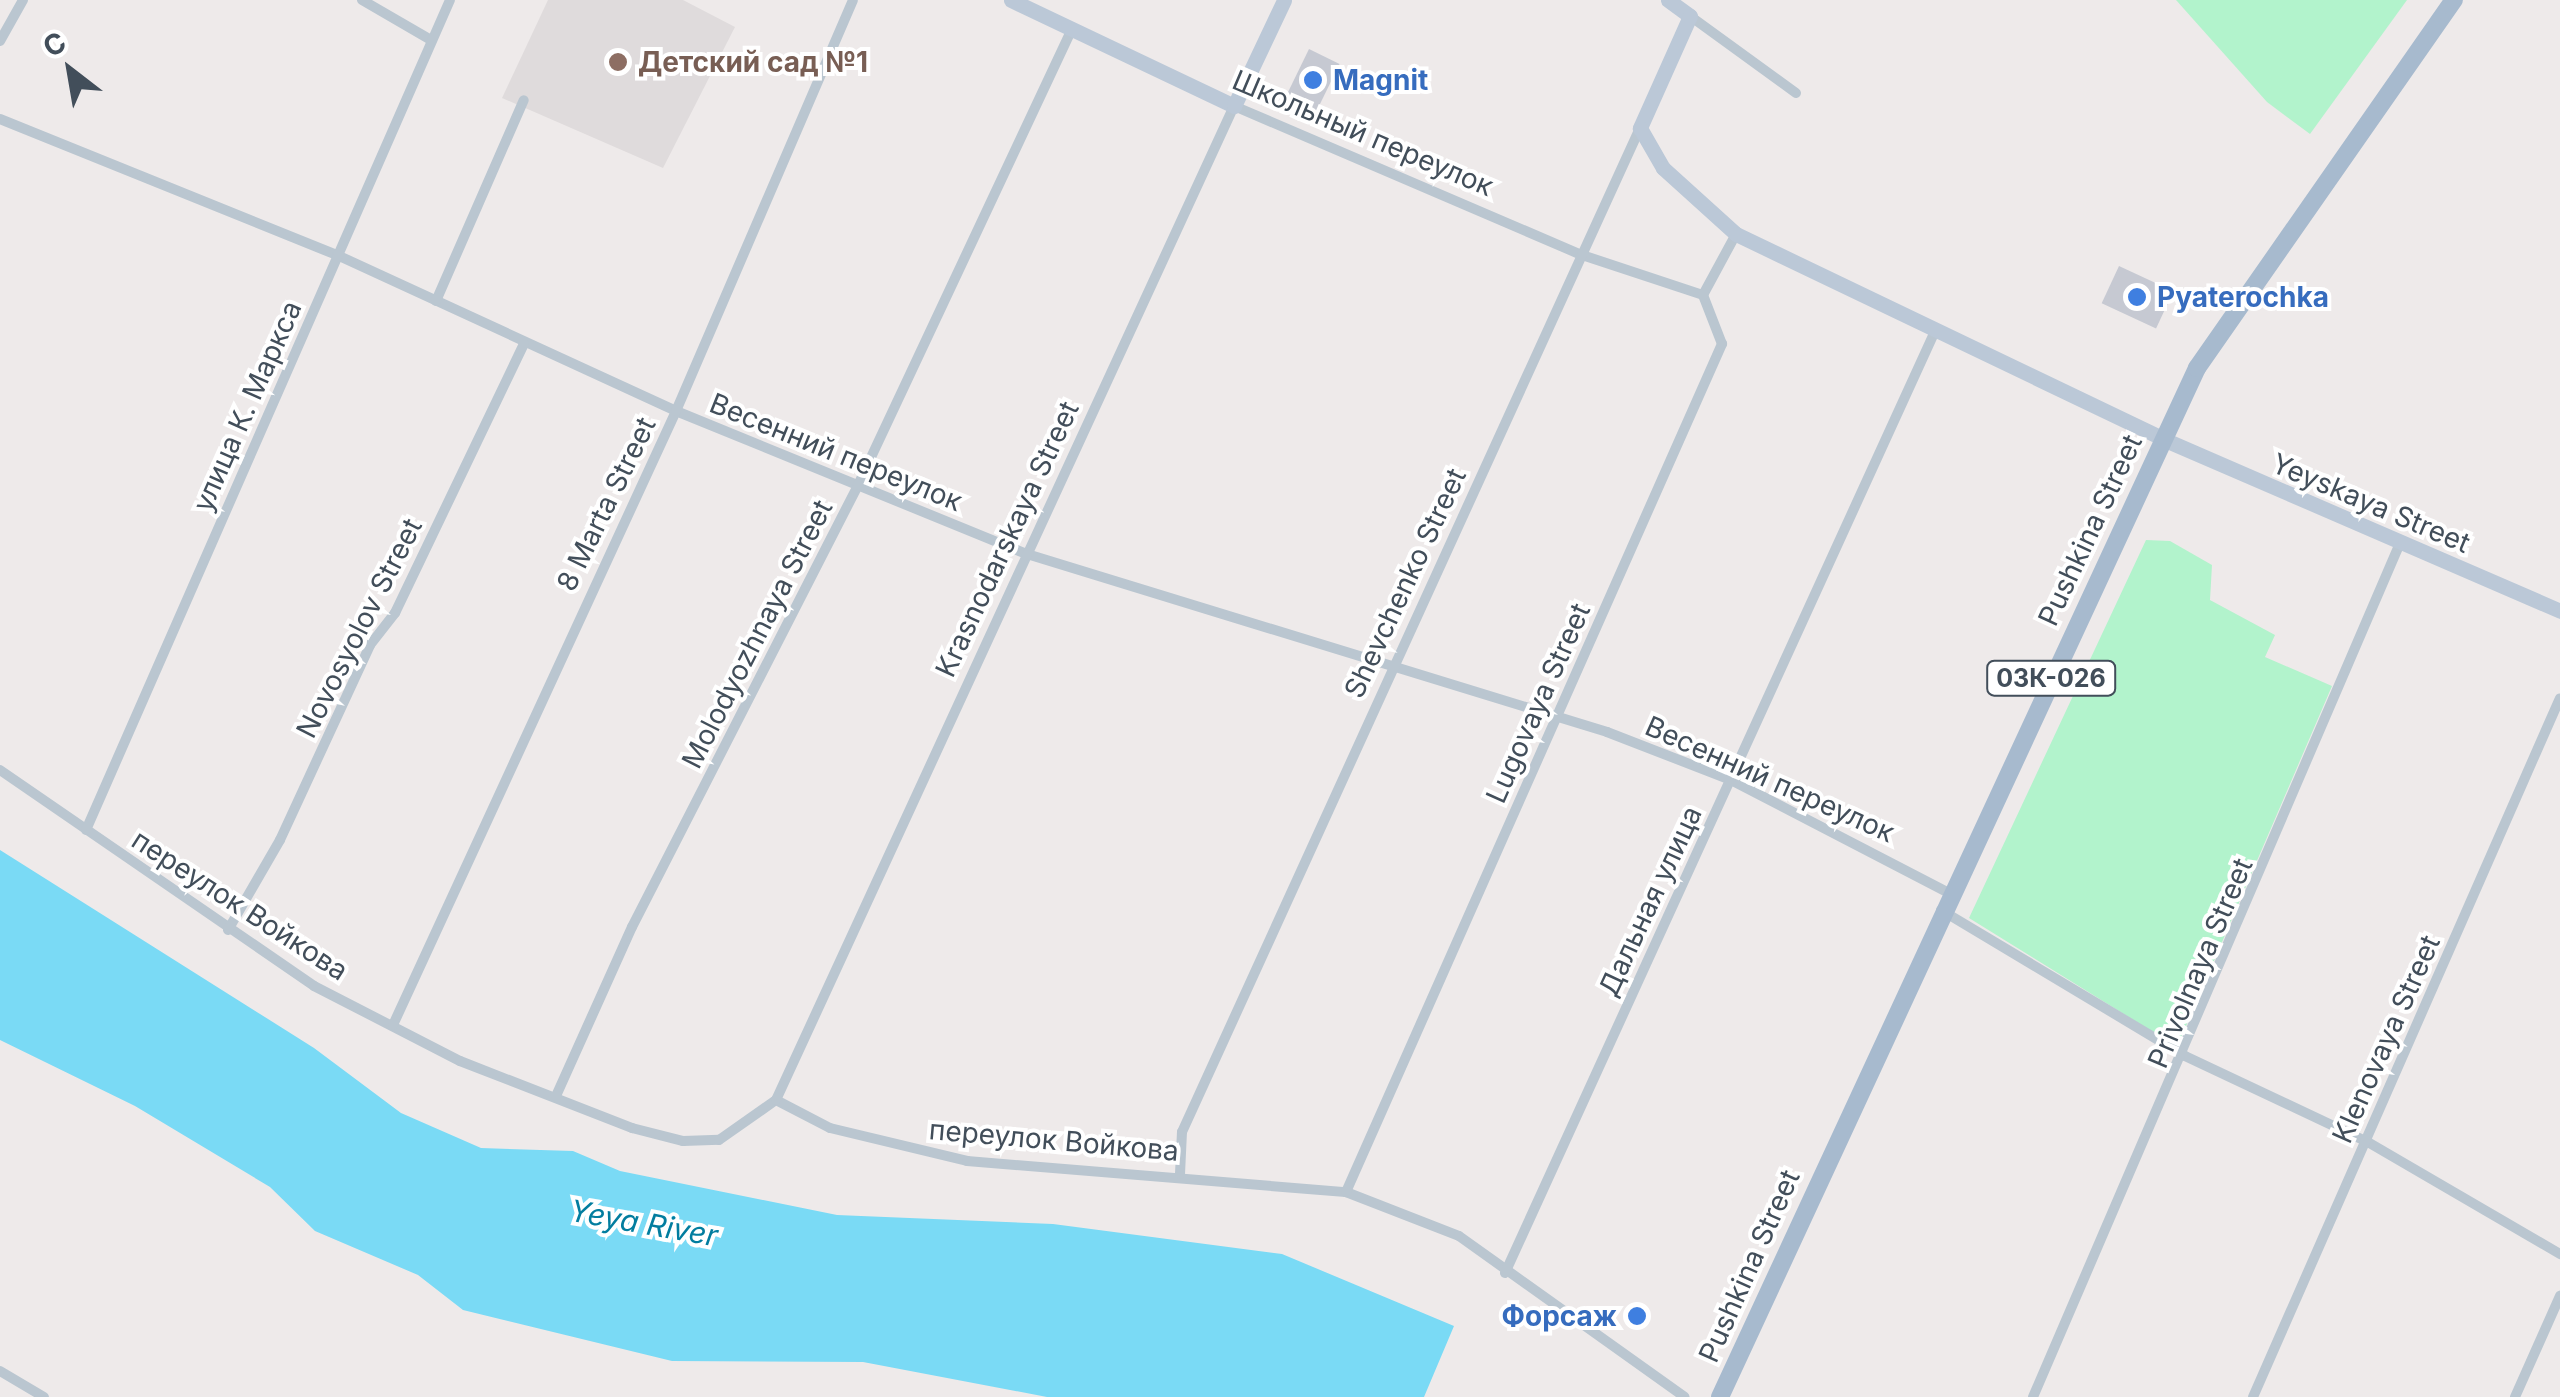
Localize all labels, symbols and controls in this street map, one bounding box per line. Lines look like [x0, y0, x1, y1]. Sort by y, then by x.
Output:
north arrow [20, 20, 120, 120]
text: С [37, 24, 72, 64]
place label: Детский сад №1 [638, 45, 868, 79]
marker: Детский сад №1 [607, 51, 629, 73]
street label: Школьный переулок [1228, 63, 1498, 203]
place label: Magnit [1333, 63, 1428, 97]
marker: Magnit [1302, 69, 1324, 91]
place label: Pyaterochka [2157, 280, 2329, 314]
marker: Pyaterochka [2126, 286, 2148, 308]
street label: улица К. Маркса [186, 296, 308, 516]
street label: Весенний переулок [705, 386, 967, 518]
street label: Krasnodarskaya Street [928, 396, 1086, 682]
street label: 8 Marta Street [549, 412, 663, 596]
street label: Pushkina Street [2031, 429, 2149, 631]
street label: Yeyskaya Street [2267, 446, 2475, 560]
street label: Shevchenko Street [1337, 463, 1473, 703]
street label: Molodyozhnaya Street [675, 494, 839, 774]
street label: Novosyolov Street [289, 513, 429, 743]
street label: Lugovaya Street [1479, 598, 1597, 808]
road number: 03К-026 [1986, 658, 2116, 698]
street label: Весенний переулок [1640, 709, 1900, 849]
street label: Дальная улица [1591, 801, 1709, 1001]
street label: переулок Войкова [126, 823, 354, 987]
street label: Privolnaya Street [2141, 853, 2259, 1073]
street label: Klenovaya Street [2325, 930, 2447, 1148]
street label: переулок Войкова [928, 1112, 1180, 1168]
street label: Pushkina Street [1692, 1165, 1806, 1367]
water label: Yeya River [567, 1192, 721, 1254]
place label: Форсаж [1502, 1299, 1617, 1333]
marker: Форсаж [1626, 1305, 1648, 1327]

